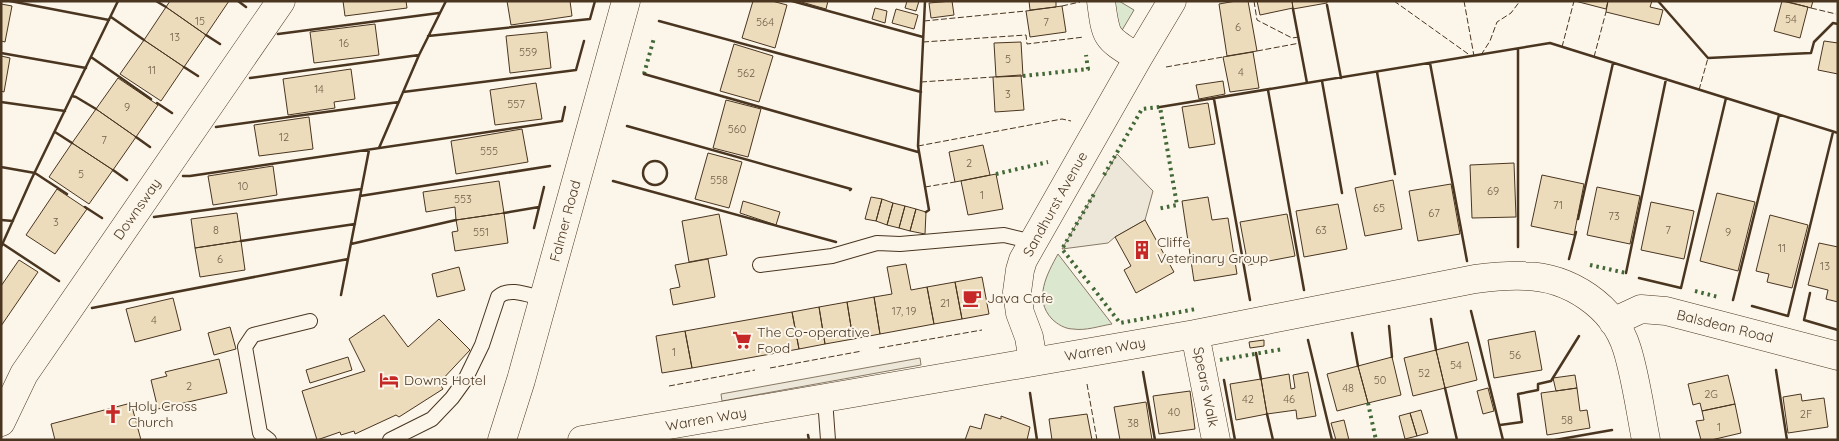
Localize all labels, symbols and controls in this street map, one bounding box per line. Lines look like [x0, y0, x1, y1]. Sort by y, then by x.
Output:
house number: 54 [1785, 12, 1797, 26]
house number: 15 [195, 14, 205, 28]
house number: 564 [756, 15, 774, 29]
house number: 7 [1043, 15, 1049, 29]
house number: 6 [1235, 20, 1241, 34]
house number: 13 [170, 30, 180, 44]
house number: 16 [339, 36, 349, 50]
house number: 559 [519, 45, 537, 59]
house number: 5 [1005, 52, 1011, 66]
house number: 11 [148, 63, 156, 77]
house number: 4 [1238, 65, 1244, 79]
house number: 562 [737, 66, 755, 80]
house number: 14 [314, 82, 324, 96]
house number: 3 [1005, 87, 1011, 101]
house number: 557 [507, 97, 525, 111]
house number: 9 [124, 100, 130, 114]
house number: 560 [728, 122, 746, 136]
house number: 12 [279, 130, 289, 144]
house number: 7 [101, 133, 107, 147]
house number: 555 [480, 144, 498, 158]
street label: Sandhurst Avenue [1019, 148, 1091, 260]
house number: 2 [966, 156, 972, 170]
house number: 5 [78, 167, 84, 181]
house number: 558 [710, 173, 728, 187]
street label: Downsway [109, 175, 165, 243]
street label: Falmer Road [545, 178, 585, 264]
house number: 10 [238, 179, 248, 193]
house number: 69 [1487, 184, 1499, 198]
house number: 1 [980, 188, 984, 202]
house number: 553 [454, 192, 472, 206]
house number: 71 [1553, 198, 1563, 212]
house number: 65 [1373, 201, 1385, 215]
house number: 67 [1428, 206, 1440, 220]
house number: 73 [1608, 209, 1620, 223]
house number: 3 [53, 215, 59, 229]
house number: 8 [213, 223, 219, 237]
house number: 63 [1315, 223, 1327, 237]
house number: 7 [1665, 223, 1671, 237]
house number: 551 [473, 225, 489, 239]
house number: 9 [1725, 225, 1731, 239]
place label: Cliffe Veterinary Group [1157, 233, 1268, 267]
building icon: Cliffe Veterinary Group [1131, 239, 1153, 261]
house number: 11 [1778, 241, 1786, 255]
house number: 6 [217, 252, 223, 266]
house number: 13 [1820, 259, 1830, 273]
cafe icon: Java Cafe [961, 287, 983, 309]
place label: Java Cafe [987, 289, 1053, 307]
house number: 21 [940, 296, 950, 310]
house number: 17, 19 [892, 304, 916, 318]
street label: Balsdean Road [1675, 305, 1775, 347]
house number: 4 [151, 313, 157, 327]
place label: The Co-operative Food [757, 323, 870, 357]
supermarket icon: The Co-operative Food [731, 329, 753, 351]
street label: Warren Way [1063, 333, 1147, 365]
house number: 1 [672, 345, 676, 359]
street label: Spears Walk [1189, 345, 1223, 429]
house number: 56 [1509, 348, 1521, 362]
house number: 54 [1450, 358, 1462, 372]
house number: 52 [1418, 366, 1430, 380]
hotel icon: Downs Hotel [378, 369, 400, 391]
place label: Downs Hotel [404, 371, 486, 389]
house number: 50 [1374, 373, 1386, 387]
house number: 2 [186, 379, 192, 393]
house number: 48 [1342, 381, 1354, 395]
house number: 2G [1704, 387, 1718, 401]
house number: 42 [1242, 392, 1254, 406]
house number: 46 [1283, 392, 1295, 406]
place label: Holy Cross Church [128, 397, 197, 431]
church icon: Holy Cross Church [102, 403, 124, 425]
street label: Warren Way [664, 403, 748, 435]
house number: 40 [1168, 405, 1180, 419]
house number: 2F [1800, 407, 1812, 421]
house number: 58 [1561, 413, 1573, 427]
house number: 38 [1127, 416, 1139, 430]
house number: 1 [1717, 420, 1721, 434]

